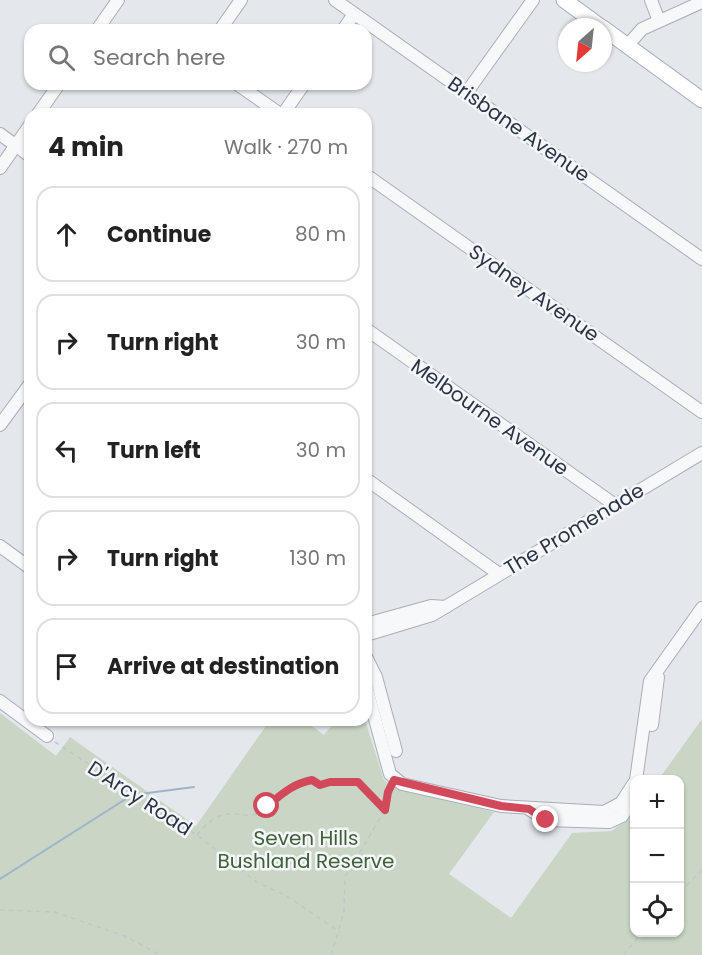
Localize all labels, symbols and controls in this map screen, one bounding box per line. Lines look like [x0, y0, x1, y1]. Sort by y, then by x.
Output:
north arrow [558, 18, 612, 72]
search box [24, 24, 372, 90]
icon: search [45, 41, 78, 74]
text: Search here [93, 42, 226, 73]
street label: Brisbane Avenue [442, 69, 596, 189]
text: 4 min [48, 129, 124, 165]
text: Walk · 270 m [224, 133, 348, 161]
icon: ahead [50, 218, 83, 251]
text: Continue [107, 219, 211, 250]
text: 80 m [295, 220, 346, 248]
street label: Sydney Avenue [463, 238, 605, 348]
icon: right [50, 326, 83, 359]
text: Turn right [107, 327, 218, 358]
text: 30 m [296, 328, 346, 356]
street label: Melbourne Avenue [405, 352, 575, 482]
icon: left [50, 434, 83, 467]
text: Turn left [107, 435, 201, 466]
text: 30 m [296, 436, 346, 464]
street label: The Promenade [499, 476, 649, 582]
icon: right [50, 542, 83, 575]
text: Turn right [107, 543, 218, 574]
text: 130 m [289, 544, 346, 572]
icon: arrive [50, 650, 83, 683]
text: Arrive at destination [107, 651, 339, 682]
street label: D'Arcy Road [82, 754, 198, 842]
map controls [630, 775, 684, 937]
button: + [630, 775, 684, 829]
route start [253, 792, 279, 818]
route end [532, 806, 558, 832]
park label: Seven Hills Bushland Reserve [218, 824, 394, 875]
button: − [630, 829, 684, 883]
button: locate [630, 883, 684, 937]

